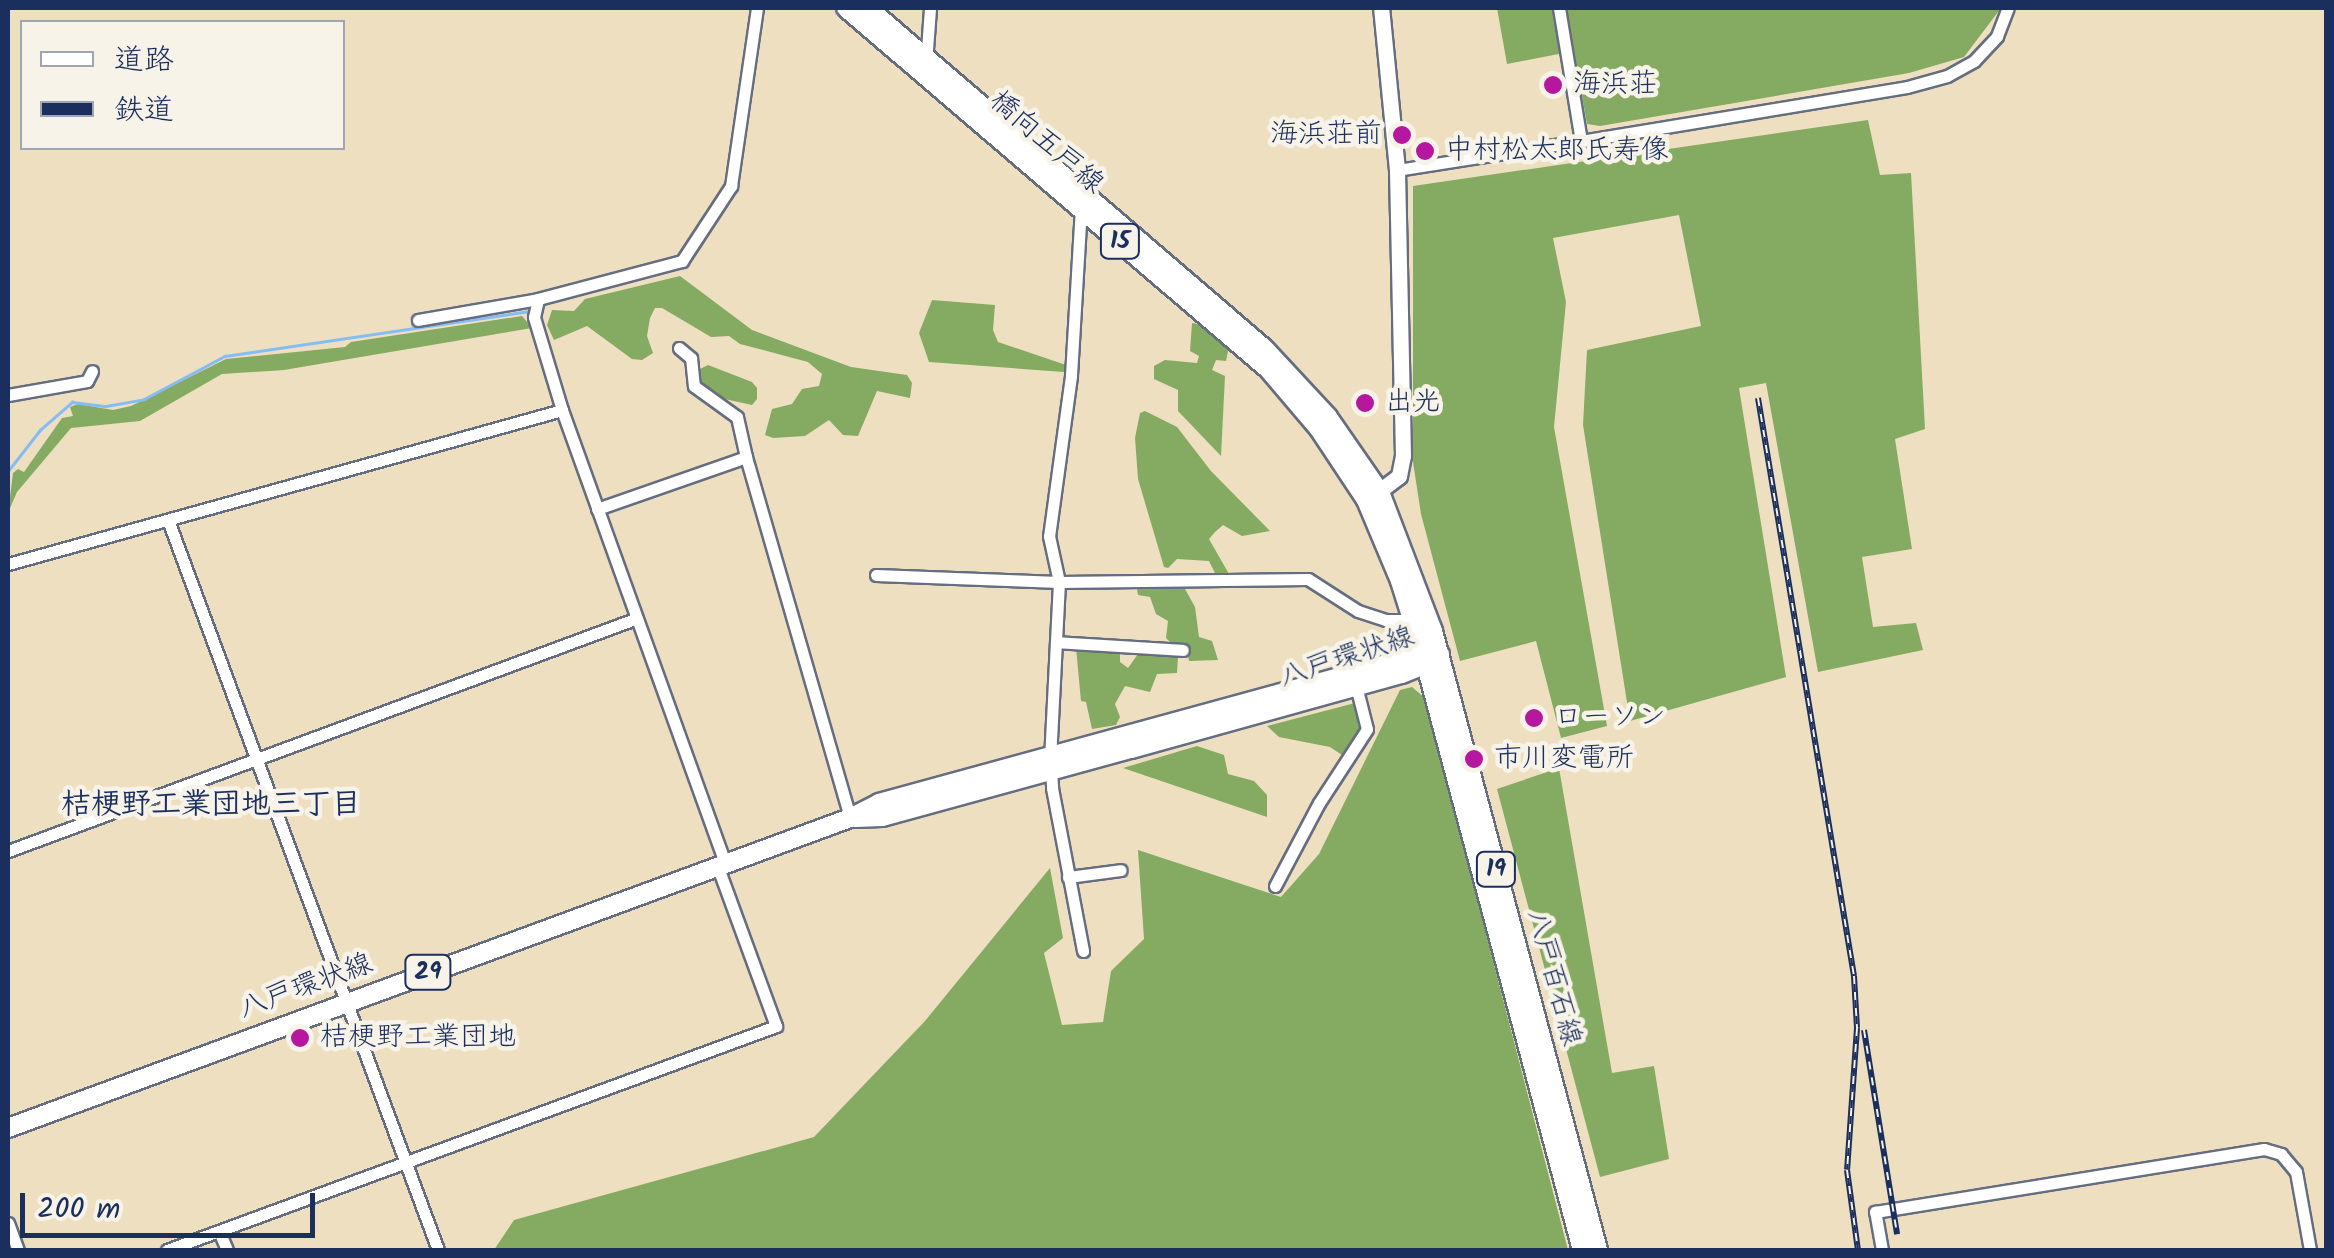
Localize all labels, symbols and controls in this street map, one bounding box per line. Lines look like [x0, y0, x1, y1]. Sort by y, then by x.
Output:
legend [20, 20, 345, 150]
text: 道路 [114, 37, 174, 85]
place label: 海浜荘 [1573, 68, 1657, 102]
marker: 海浜荘 [1542, 74, 1564, 96]
street label: 橋向五戸線 [982, 84, 1110, 202]
text: 鉄道 [114, 87, 174, 135]
place label: 海浜荘前 [1270, 118, 1382, 152]
marker: 海浜荘前 [1391, 124, 1413, 146]
place label: 中村松太郎氏寿像 [1445, 134, 1669, 168]
marker: 中村松太郎氏寿像 [1414, 140, 1436, 162]
road number: 15 [1098, 221, 1142, 261]
place label: 出光 [1385, 386, 1441, 420]
marker: 出光 [1354, 392, 1376, 414]
street label: 八戸環状線 [1275, 620, 1419, 696]
place label: ローソン [1554, 701, 1666, 735]
marker: ローソン [1523, 707, 1545, 729]
place label: 市川変電所 [1494, 742, 1634, 776]
marker: 市川変電所 [1463, 748, 1485, 770]
district label: 桔梗野工業団地三丁目 [61, 787, 361, 823]
road number: 19 [1474, 849, 1518, 889]
street label: 八戸百石線 [1519, 906, 1587, 1050]
street label: 八戸環状線 [234, 947, 378, 1027]
road number: 29 [403, 952, 453, 992]
place label: 桔梗野工業団地 [320, 1021, 516, 1055]
marker: 桔梗野工業団地 [289, 1027, 311, 1049]
scale bar [25, 1173, 320, 1235]
text: 200 m [37, 1186, 120, 1234]

